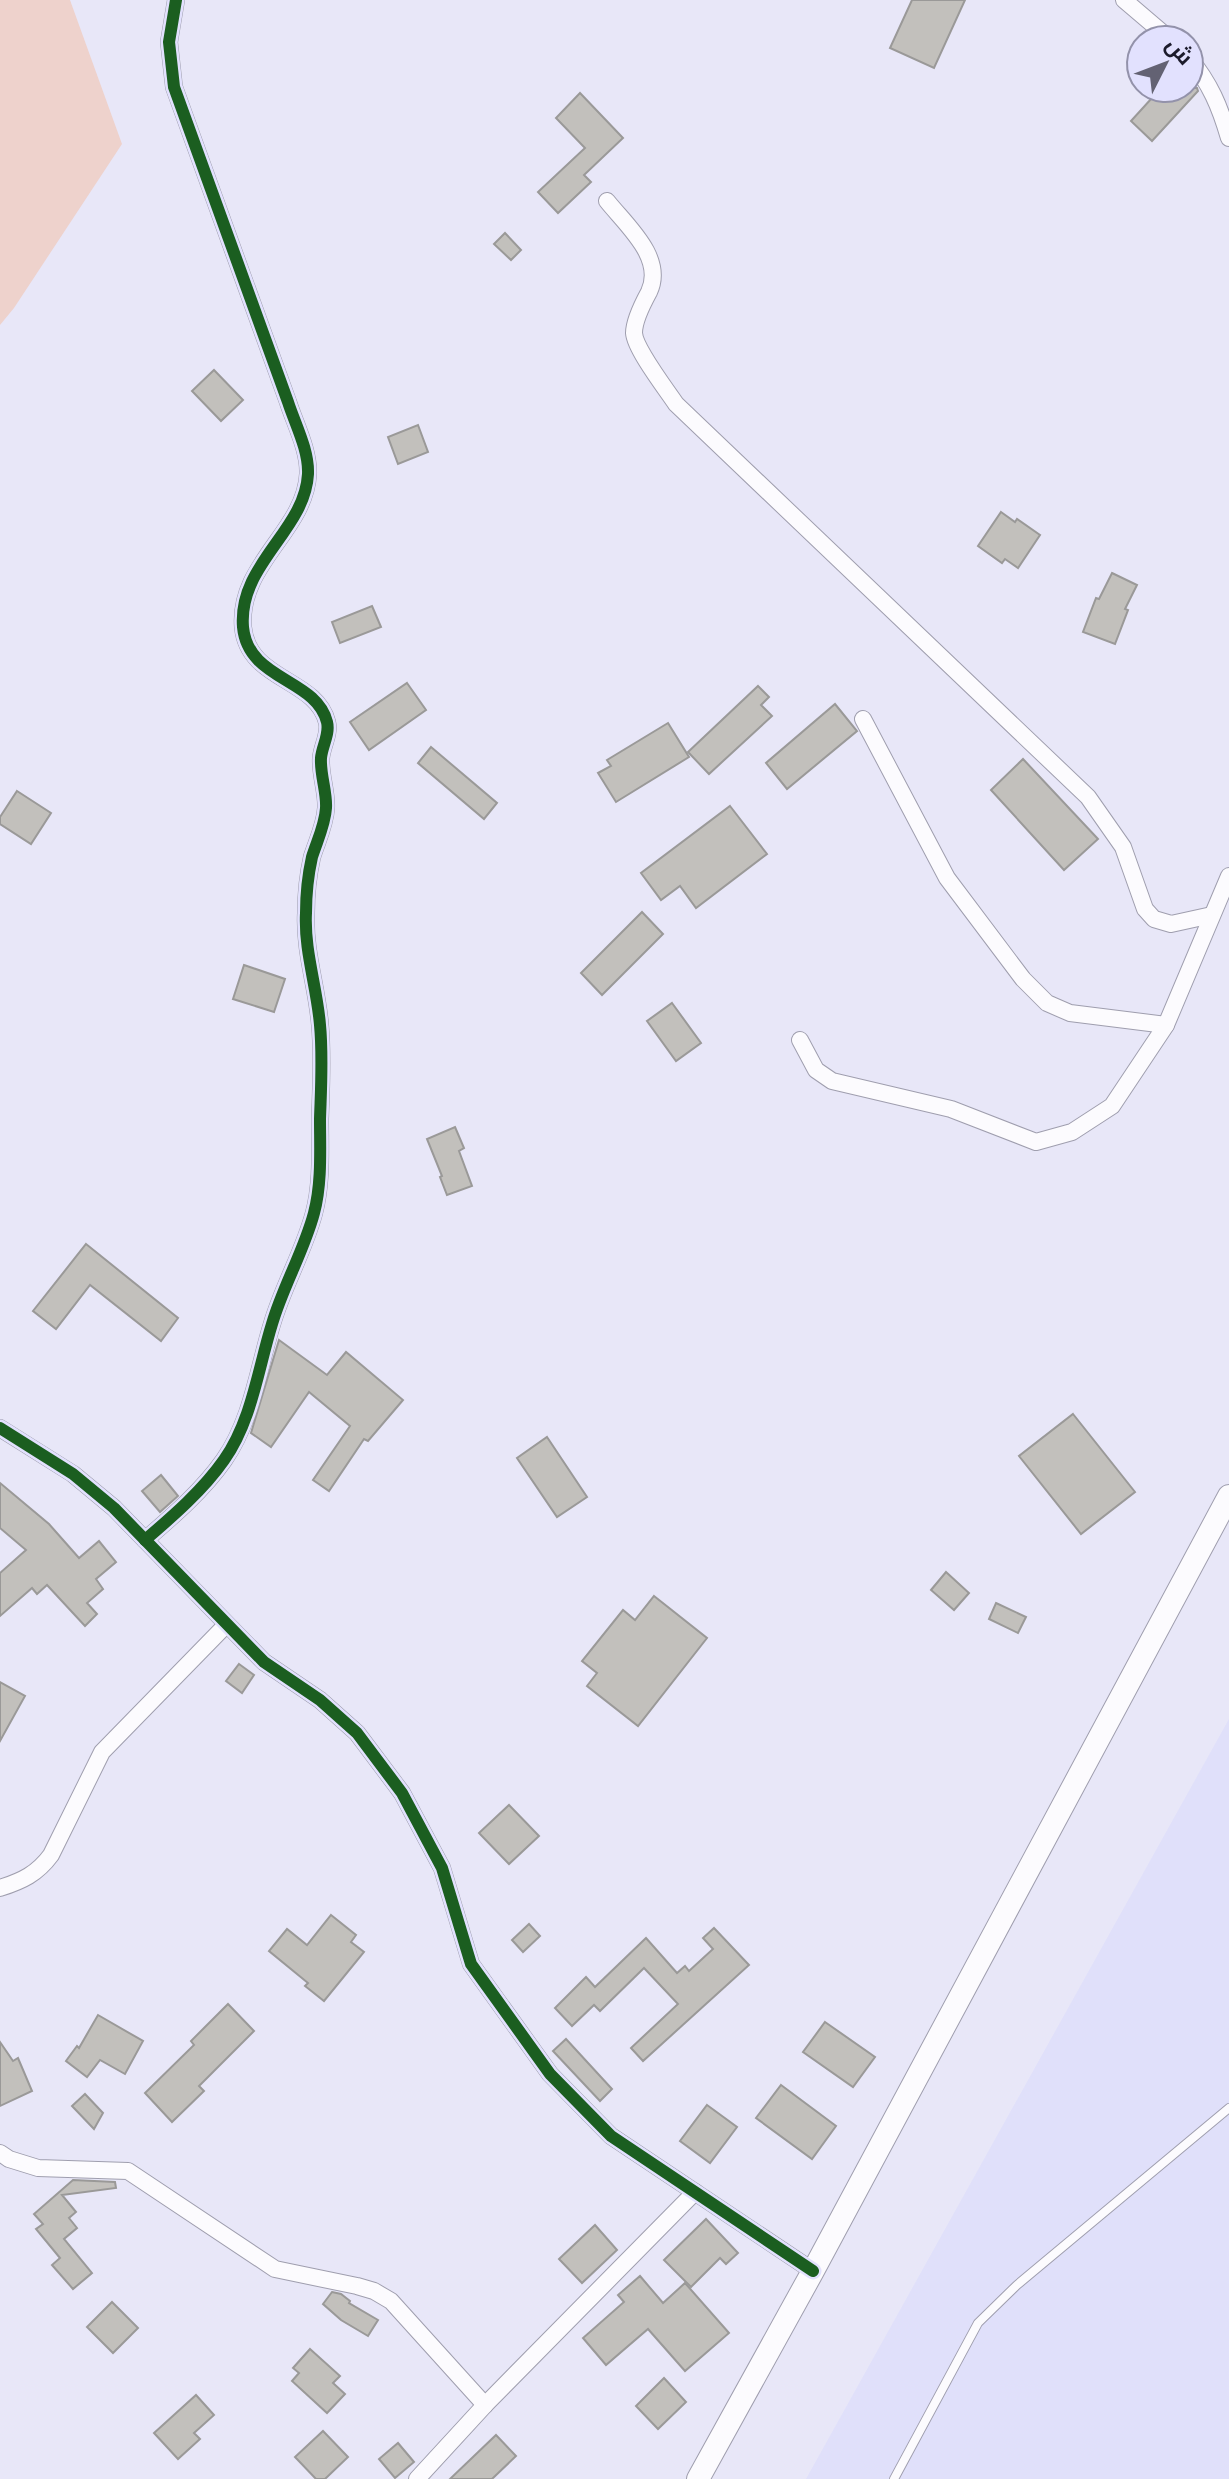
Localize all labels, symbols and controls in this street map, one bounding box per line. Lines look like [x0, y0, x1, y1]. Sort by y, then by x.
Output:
north arrow [1125, 24, 1205, 104]
text: ش [1160, 31, 1200, 70]

